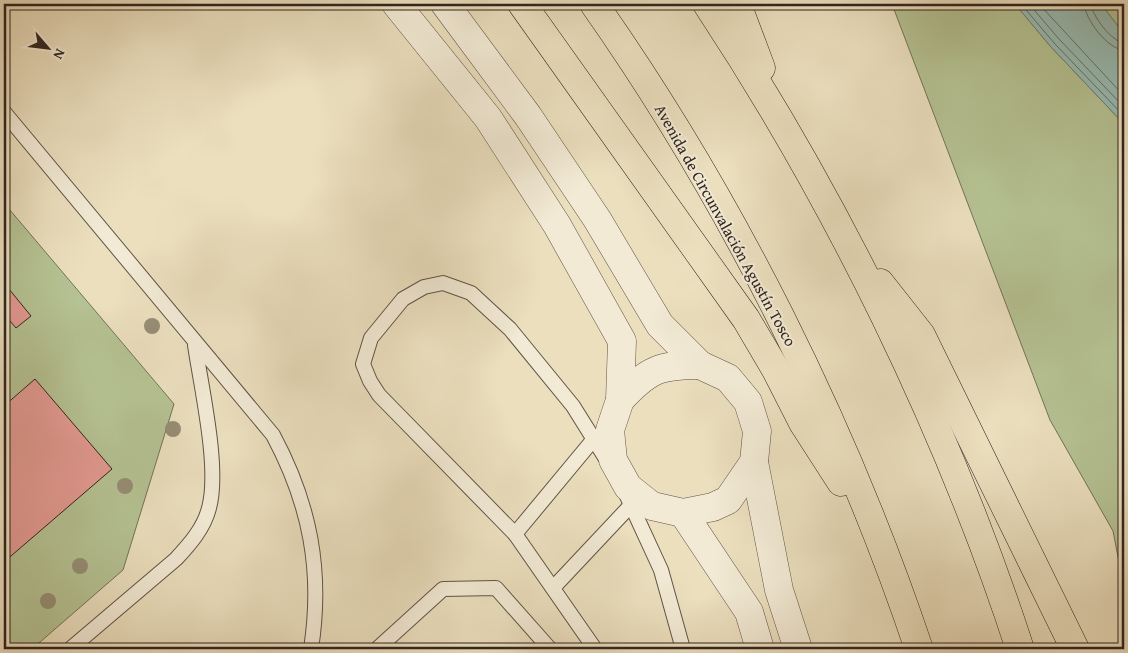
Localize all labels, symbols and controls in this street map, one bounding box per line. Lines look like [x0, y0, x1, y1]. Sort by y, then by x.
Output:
north arrow [22, 22, 72, 72]
text: N [48, 45, 71, 63]
street label: Avenida de Circunvalación Agustín Tosco [649, 99, 803, 351]

